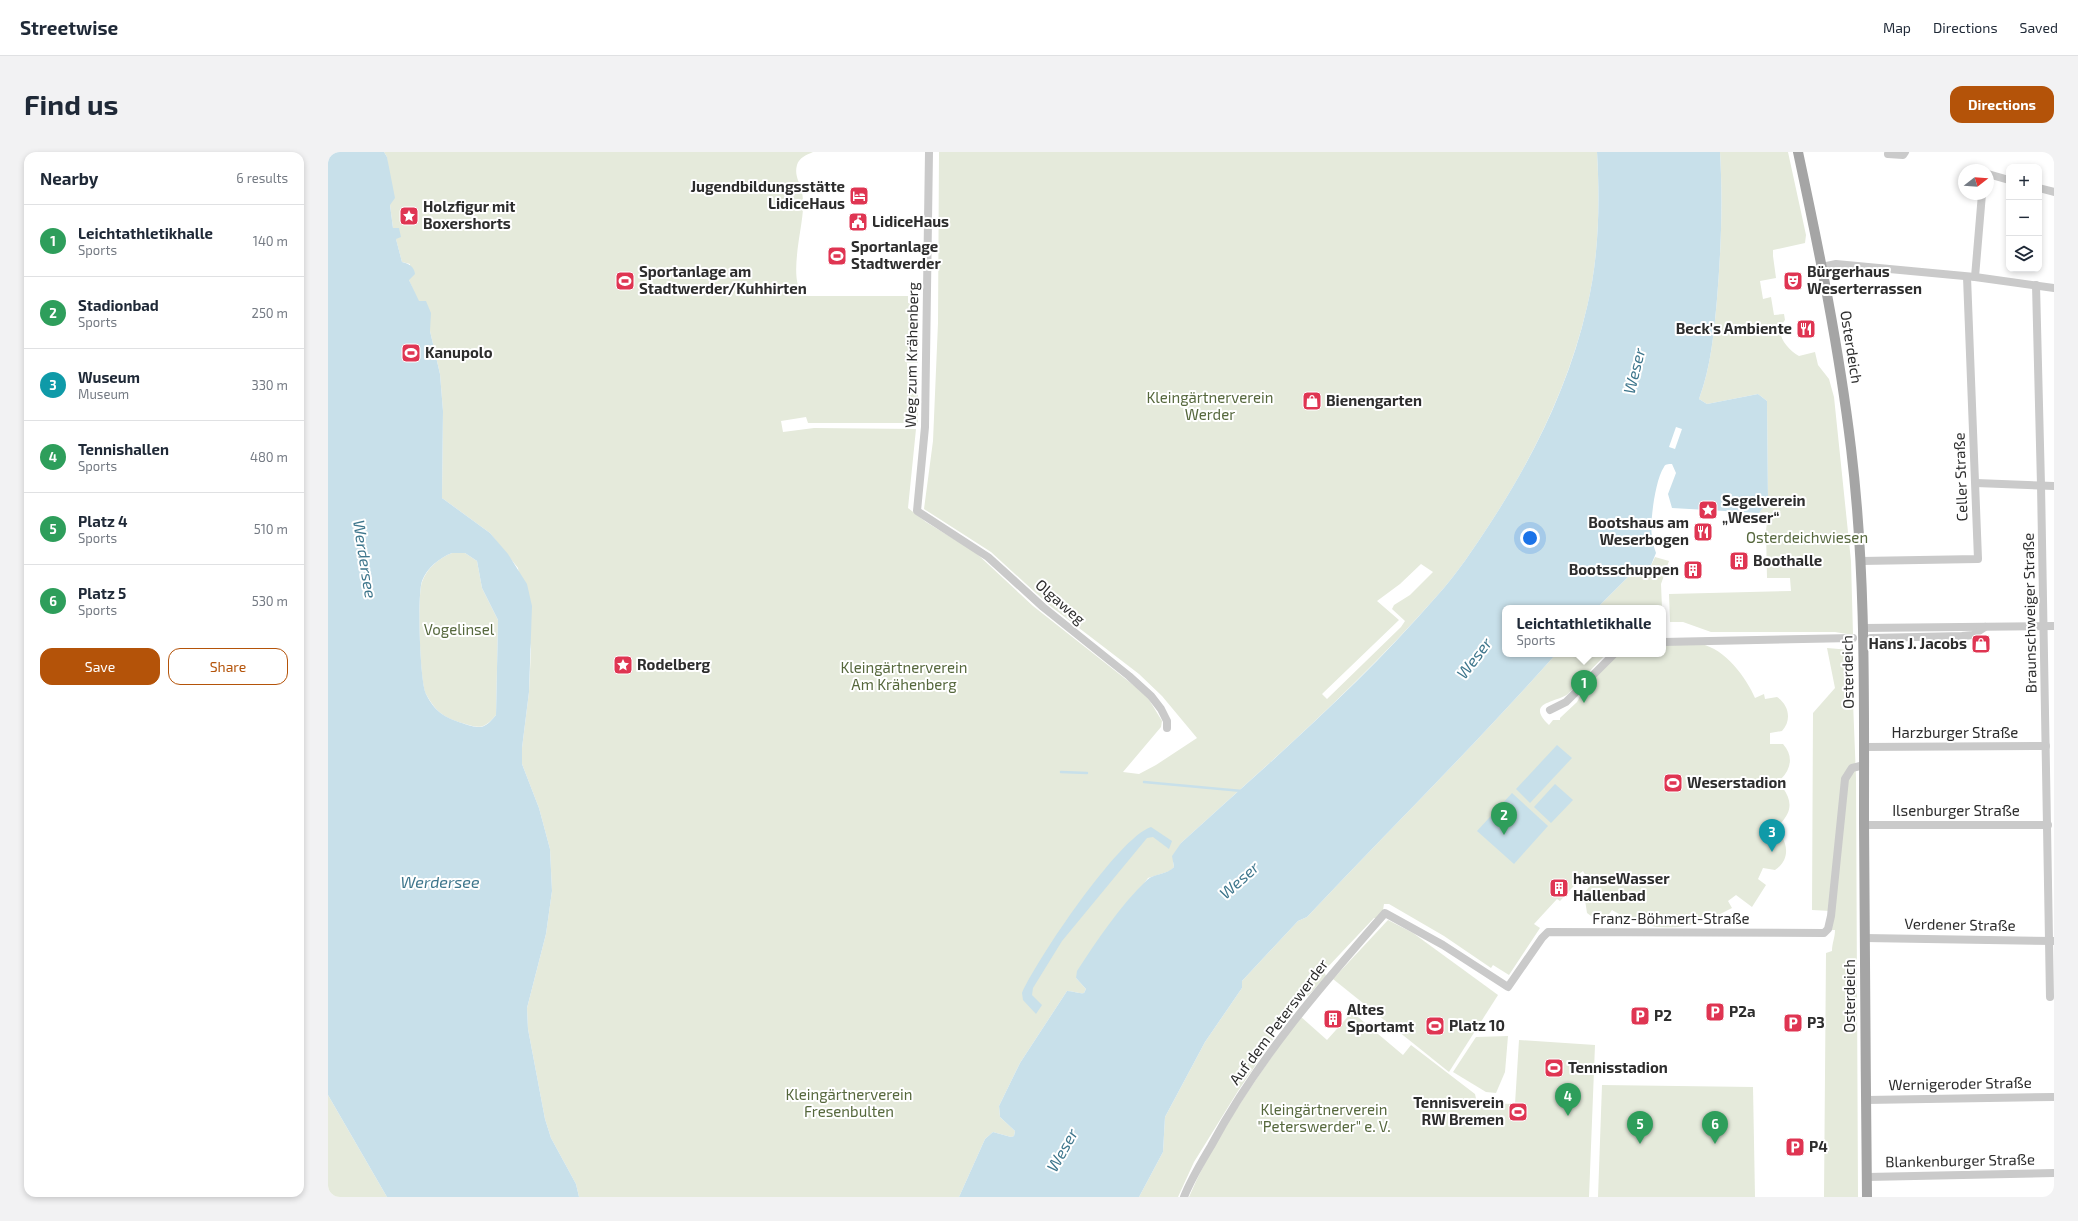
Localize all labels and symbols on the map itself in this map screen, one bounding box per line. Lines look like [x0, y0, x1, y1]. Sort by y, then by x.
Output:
north arrow [1958, 164, 1994, 200]
place label: Jugendbildungsstätte LidiceHaus [691, 177, 845, 212]
hotel icon: Jugendbildungsstätte LidiceHaus [848, 185, 870, 207]
place label: Holzfigur mit Boxershorts [423, 197, 516, 232]
place icon: Holzfigur mit Boxershorts [398, 205, 420, 227]
public building icon: LidiceHaus [847, 211, 869, 233]
place label: LidiceHaus [872, 212, 949, 230]
place label: Sportanlage Stadtwerder [851, 237, 941, 272]
sports icon: Sportanlage Stadtwerder [826, 245, 848, 267]
place label: Sportanlage am Stadtwerder/Kuhhirten [639, 262, 807, 297]
place label: Bürgerhaus Weserterrassen [1807, 262, 1922, 297]
sports icon: Sportanlage am Stadtwerder/Kuhhirten [614, 270, 636, 292]
theatre icon: Bürgerhaus Weserterrassen [1782, 270, 1804, 292]
street label: Weg zum Krähenberg [901, 281, 921, 428]
street label: Osterdeich [1837, 309, 1867, 385]
restaurant icon: Beck's Ambiente [1795, 318, 1817, 340]
place label: Beck's Ambiente [1676, 319, 1792, 337]
sports icon: Kanupolo [400, 342, 422, 364]
place label: Kanupolo [425, 343, 493, 361]
water label: Weser [1619, 345, 1649, 396]
park label: Kleingärtnerverein Werder [1146, 388, 1274, 423]
shop icon: Bienengarten [1301, 390, 1323, 412]
place label: Bienengarten [1326, 391, 1422, 409]
street label: Celler Straße [1949, 432, 1971, 522]
place label: Segelverein „Weser“ [1722, 491, 1806, 526]
place icon: Segelverein „Weser“ [1697, 499, 1719, 521]
place label: Bootshaus am Weserbogen [1588, 513, 1689, 548]
water label: Werdersee [350, 518, 381, 600]
restaurant icon: Bootshaus am Weserbogen [1692, 521, 1714, 543]
your location [1520, 528, 1540, 548]
park label: Osterdeichwiesen [1746, 528, 1868, 546]
street label: Braunschweiger Straße [2019, 533, 2039, 693]
building icon: Boothalle [1728, 550, 1750, 572]
place label: Boothalle [1753, 551, 1822, 569]
building icon: Bootsschuppen [1682, 559, 1704, 581]
place label: Bootsschuppen [1569, 560, 1679, 578]
street label: Olgaweg [1032, 575, 1090, 628]
park label: Vogelinsel [424, 620, 495, 638]
water label: Weser [1452, 633, 1496, 682]
shop icon: Hans J. Jacobs [1970, 633, 1992, 655]
place label: Hans J. Jacobs [1869, 634, 1967, 652]
street label: Osterdeich [1837, 635, 1857, 709]
place icon: Rodelberg [612, 654, 634, 676]
place label: Rodelberg [637, 655, 711, 673]
park label: Kleingärtnerverein Am Krähenberg [840, 658, 968, 693]
pin: 1 [1571, 670, 1597, 703]
street label: Harzburger Straße [1892, 723, 2018, 741]
sports icon: Weserstadion [1662, 772, 1684, 794]
place label: Weserstadion [1687, 773, 1786, 791]
street label: Ilsenburger Straße [1892, 801, 2020, 819]
pin: 2 [1491, 802, 1517, 835]
pin: 3 [1759, 819, 1785, 852]
water label: Weser [1215, 857, 1263, 902]
place label: hanseWasser Hallenbad [1573, 869, 1670, 904]
water label: Werdersee [400, 872, 480, 891]
building icon: hanseWasser Hallenbad [1548, 877, 1570, 899]
street label: Franz-Böhmert-Straße [1592, 909, 1750, 927]
street label: Verdener Straße [1904, 914, 2016, 934]
street label: Auf dem Peterswerder [1225, 955, 1331, 1088]
street label: Osterdeich [1840, 959, 1858, 1033]
place label: Altes Sportamt [1347, 1000, 1414, 1035]
parking icon: P2a [1704, 1001, 1726, 1023]
place label: P2a [1729, 1002, 1756, 1020]
parking icon: P2 [1629, 1005, 1651, 1027]
place label: P2 [1654, 1006, 1672, 1024]
building icon: Altes Sportamt [1322, 1008, 1344, 1030]
parking icon: P3 [1782, 1012, 1804, 1034]
place label: P3 [1807, 1013, 1825, 1031]
sports icon: Platz 10 [1424, 1015, 1446, 1037]
place label: Platz 10 [1449, 1016, 1505, 1034]
sports icon: Tennisstadion [1543, 1057, 1565, 1079]
place label: Tennisstadion [1568, 1058, 1668, 1076]
street label: Wernigeroder Straße [1888, 1073, 2032, 1093]
pin: 4 [1555, 1083, 1581, 1116]
park label: Kleingärtnerverein Fresenbulten [785, 1085, 913, 1120]
place label: Tennisverein RW Bremen [1413, 1093, 1504, 1128]
park label: Kleingärtnerverein "Peterswerder" e. V. [1257, 1100, 1391, 1135]
sports icon: Tennisverein RW Bremen [1507, 1101, 1529, 1123]
pin: 5 [1627, 1111, 1653, 1144]
pin: 6 [1702, 1111, 1728, 1144]
water label: Weser [1042, 1124, 1081, 1175]
parking icon: P4 [1784, 1136, 1806, 1158]
place label: P4 [1809, 1137, 1828, 1155]
street label: Blankenburger Straße [1885, 1150, 2035, 1170]

